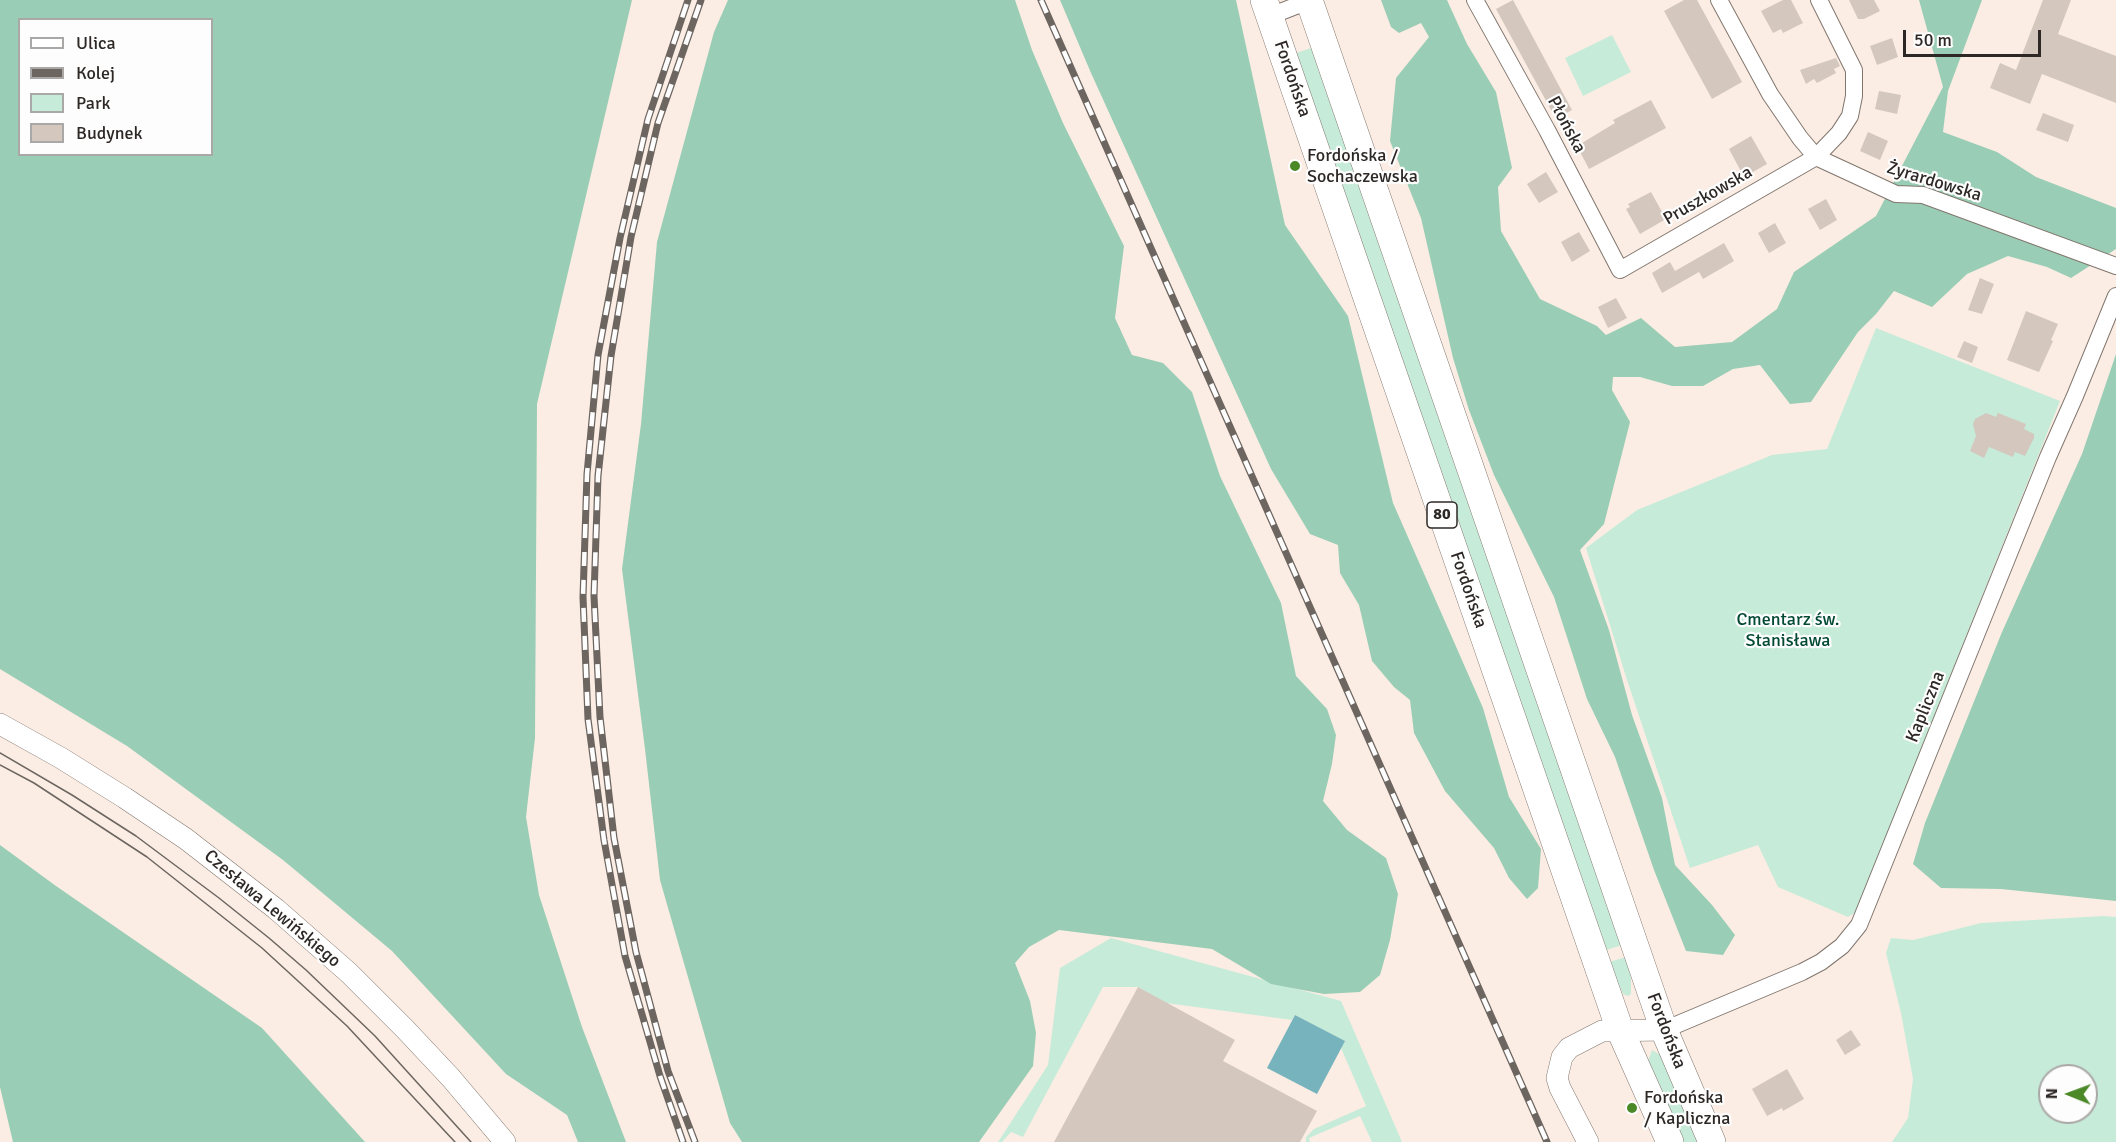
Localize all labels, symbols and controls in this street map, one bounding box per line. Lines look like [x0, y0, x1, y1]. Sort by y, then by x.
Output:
legend [18, 18, 213, 156]
scale bar [1906, 18, 2044, 56]
text: 50 m [1914, 29, 1952, 51]
text: Ulica [76, 32, 116, 54]
street label: Fordońska [1269, 38, 1315, 120]
text: Kolej [76, 62, 115, 84]
text: Park [76, 92, 111, 114]
street label: Płońska [1542, 93, 1590, 157]
text: Budynek [76, 122, 143, 144]
place label: Fordońska / Sochaczewska [1307, 145, 1418, 188]
street label: Żyrardowska [1884, 157, 1984, 207]
marker: Fordońska / Sochaczewska [1288, 159, 1302, 173]
street label: Pruszkowska [1660, 162, 1756, 230]
road number: 80 [1427, 502, 1457, 528]
street label: Fordońska [1445, 549, 1491, 631]
park label: Cmentarz św. Stanisława [1736, 609, 1840, 652]
street label: Kapliczna [1902, 668, 1950, 746]
street label: Czesława Lewińskiego [199, 846, 345, 972]
street label: Fordońska [1642, 990, 1690, 1072]
north arrow [2038, 1064, 2098, 1124]
place label: Fordońska / Kapliczna [1644, 1087, 1730, 1130]
text: N [2042, 1088, 2062, 1099]
marker: Fordońska / Kapliczna [1625, 1101, 1639, 1115]

